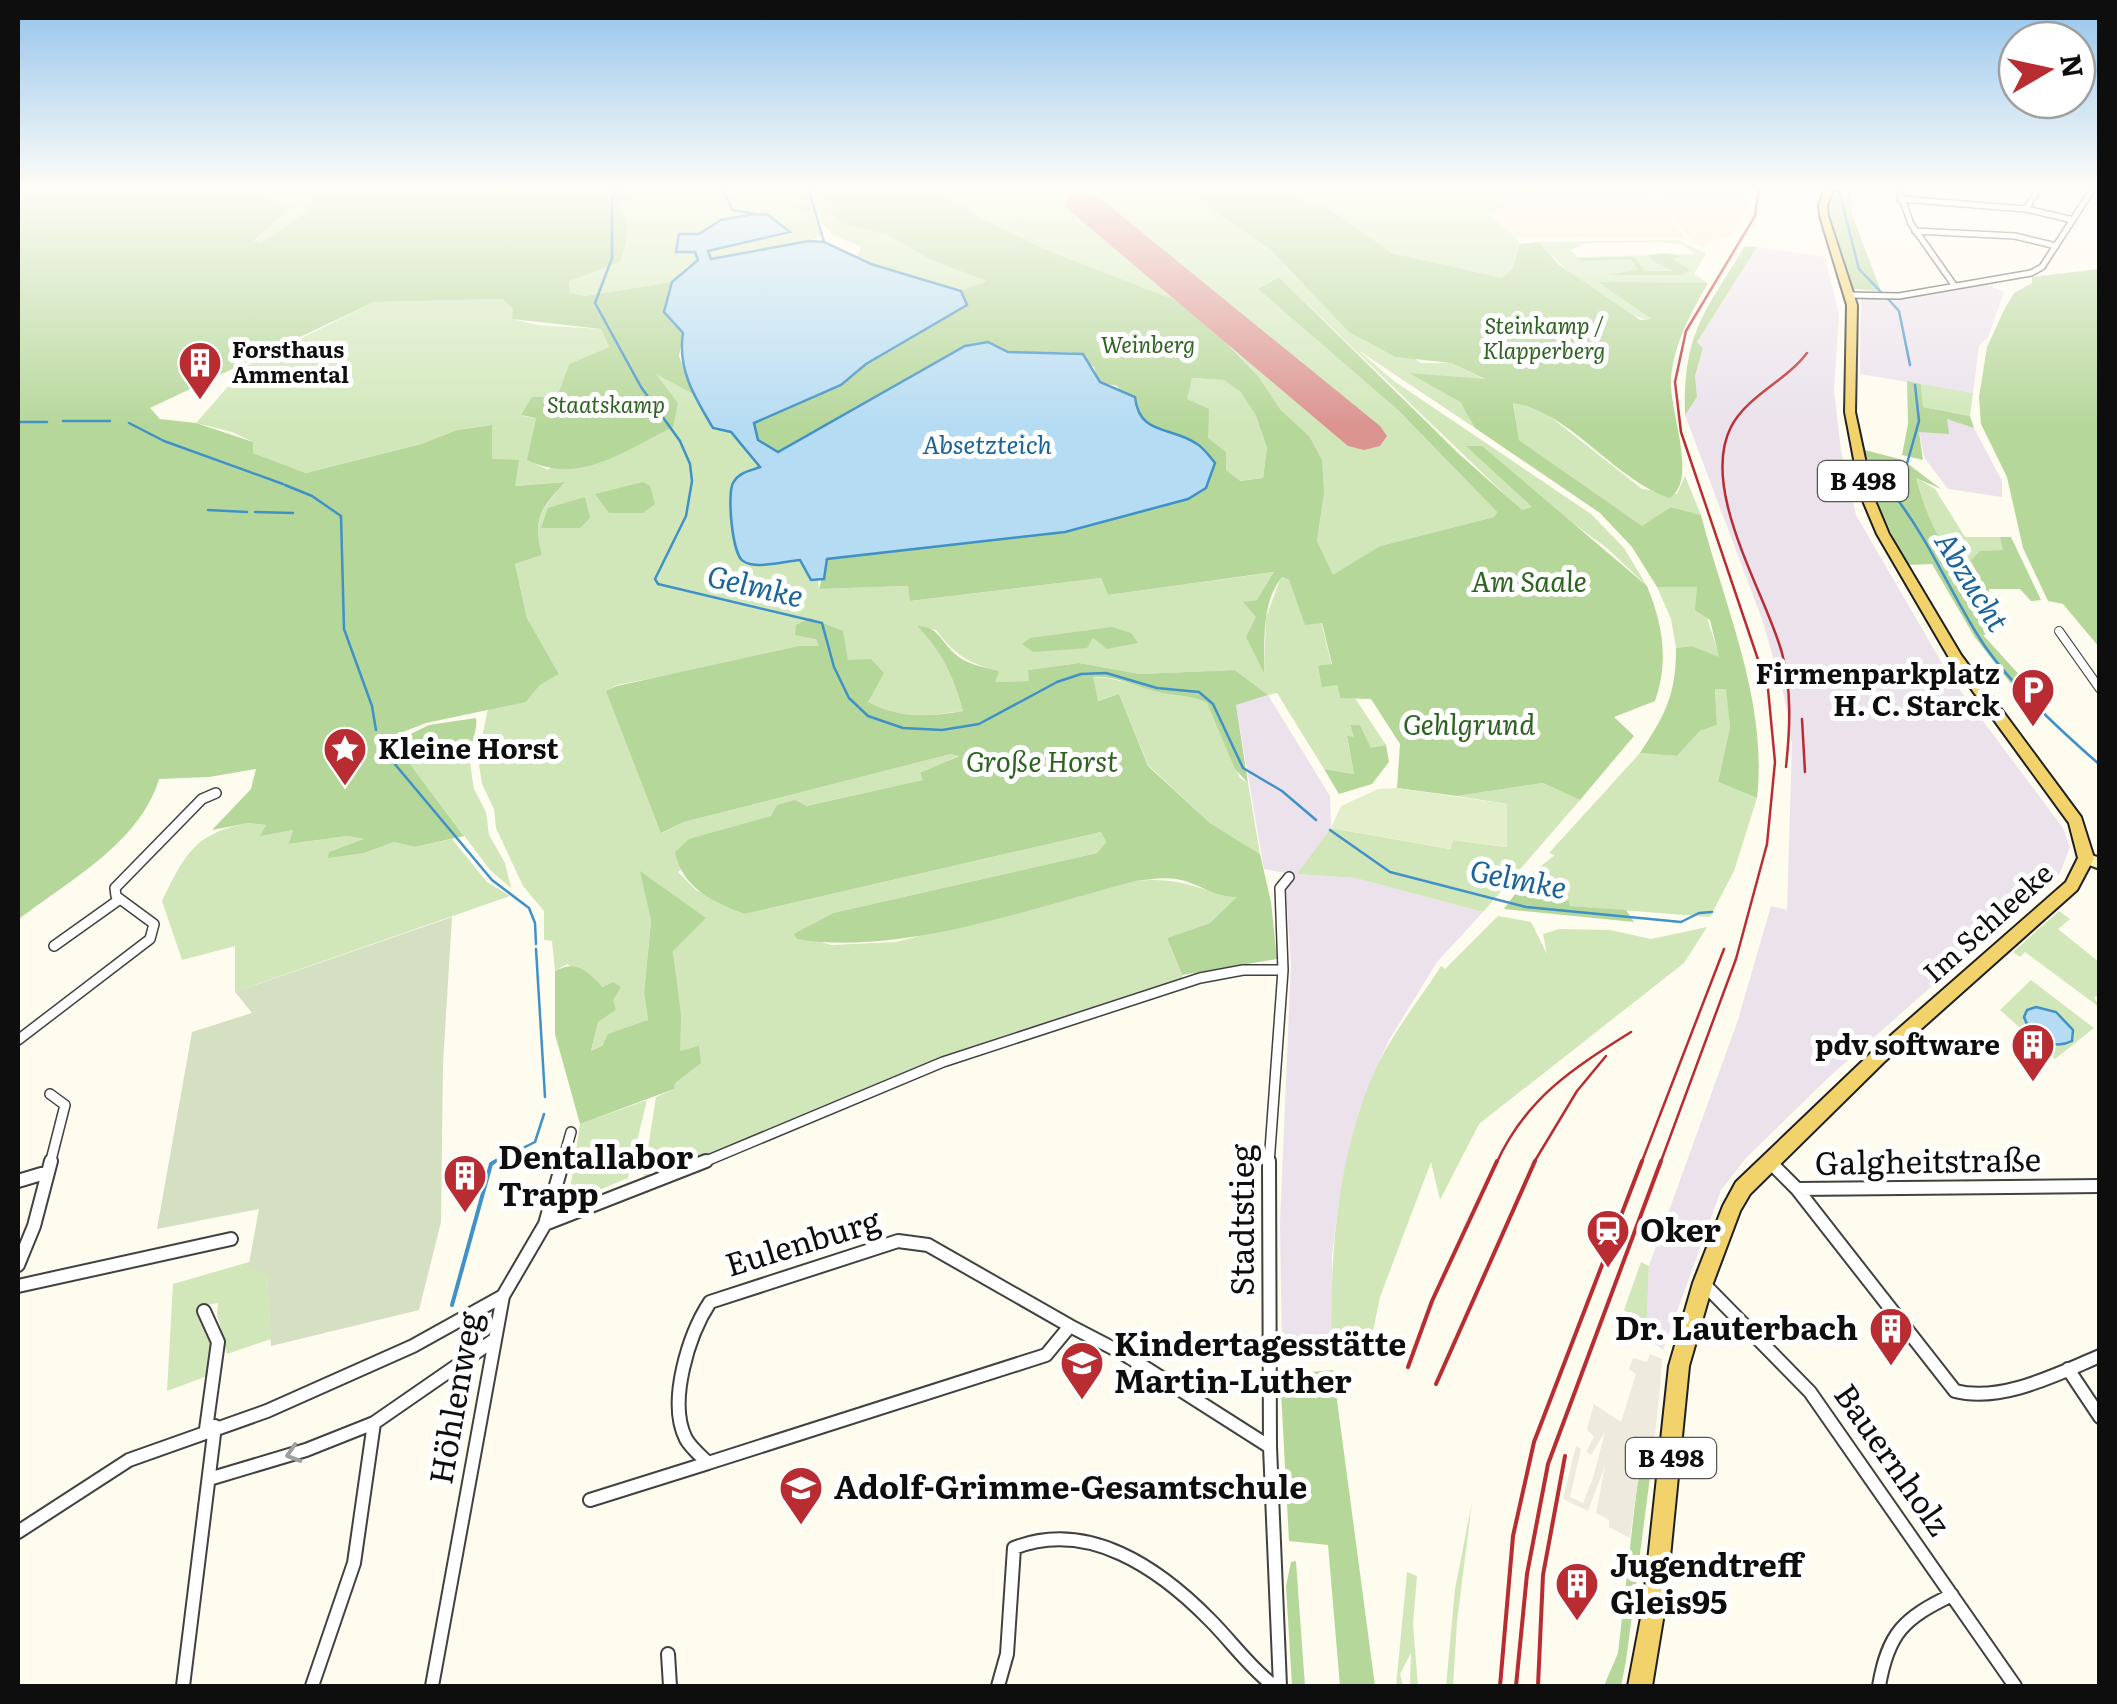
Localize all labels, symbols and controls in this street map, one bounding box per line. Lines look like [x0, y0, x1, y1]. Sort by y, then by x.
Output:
north arrow [1997, 20, 2097, 120]
text: N [2051, 51, 2096, 81]
park label: Steinkamp / Klapperberg [1483, 308, 1605, 366]
park label: Weinberg [1101, 327, 1195, 360]
place label: Forsthaus Ammental [232, 332, 349, 390]
building icon: Forsthaus Ammental [177, 340, 223, 401]
park label: Staatskamp [547, 387, 665, 420]
water label: Absetzteich [922, 425, 1052, 462]
road number: B 498 [1818, 461, 1908, 501]
water label: Abzucht [1925, 522, 2022, 639]
water label: Gelmke [703, 552, 808, 616]
park label: Am Saale [1471, 559, 1587, 601]
place label: Firmenparkplatz H. C. Starck [1755, 651, 2000, 725]
parking icon: Firmenparkplatz H. C. Starck [2010, 667, 2056, 728]
park label: Gehlgrund [1403, 702, 1535, 744]
place icon: Kleine Horst [322, 726, 368, 787]
place label: Kleine Horst [378, 726, 559, 768]
park label: Große Horst [966, 739, 1118, 781]
water label: Gelmke [1466, 846, 1571, 908]
street label: Im Schleeke [1912, 852, 2061, 991]
place label: pdv software [1815, 1022, 2000, 1064]
building icon: pdv software [2010, 1022, 2056, 1083]
place label: Dentallabor Trapp [498, 1131, 694, 1216]
street label: Galgheitstraße [1814, 1133, 2041, 1185]
street label: Stadtstieg [1216, 1144, 1264, 1296]
building icon: Dentallabor Trapp [442, 1153, 488, 1214]
street label: Eulenburg [719, 1194, 886, 1286]
place label: Oker [1640, 1204, 1722, 1252]
station icon: Oker [1585, 1208, 1631, 1269]
place label: Dr. Lauterbach [1615, 1302, 1858, 1350]
building icon: Dr. Lauterbach [1868, 1306, 1914, 1367]
street label: Höhlenweg [414, 1307, 492, 1487]
place label: Kindertagesstätte Martin-Luther [1114, 1318, 1406, 1403]
school or university icon: Kindertagesstätte Martin-Luther [1059, 1340, 1105, 1401]
street label: Bauernholz [1824, 1372, 1965, 1544]
road number: B 498 [1626, 1438, 1716, 1478]
one-way arrow [285, 1442, 302, 1463]
place label: Adolf-Grimme-Gesamtschule [834, 1461, 1307, 1509]
school or university icon: Adolf-Grimme-Gesamtschule [778, 1465, 824, 1526]
place label: Jugendtreff Gleis95 [1610, 1539, 1806, 1624]
building icon: Jugendtreff Gleis95 [1554, 1561, 1600, 1622]

